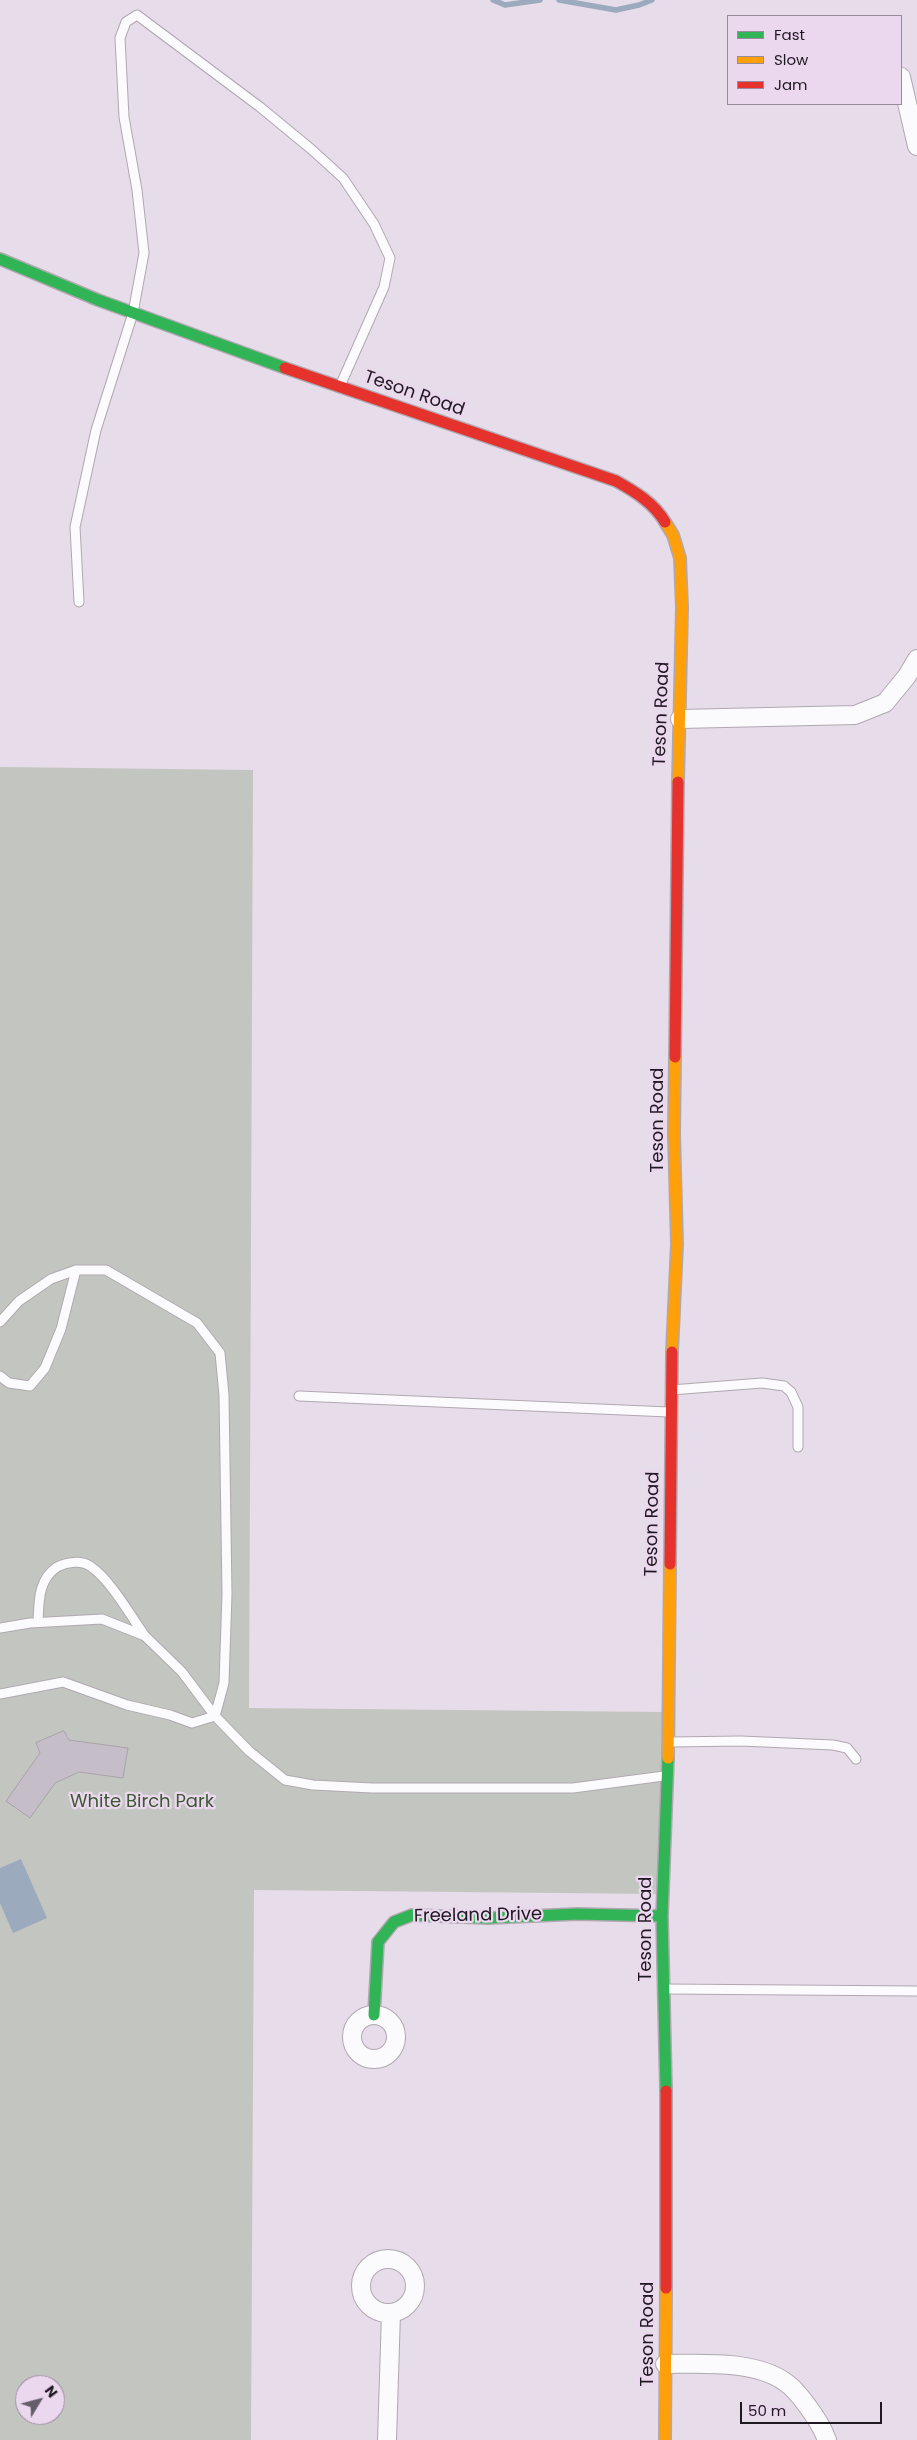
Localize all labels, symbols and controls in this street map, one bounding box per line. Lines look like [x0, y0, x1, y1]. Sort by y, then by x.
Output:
legend [727, 15, 902, 105]
text: Fast [774, 24, 805, 45]
text: Slow [774, 49, 808, 70]
text: Jam [774, 74, 808, 95]
street label: Teson Road [361, 367, 467, 421]
street label: Teson Road [649, 661, 675, 767]
street label: Teson Road [647, 1068, 669, 1172]
street label: Teson Road [641, 1471, 665, 1577]
park label: White Birch Park [70, 1791, 214, 1813]
street label: Teson Road [635, 1877, 657, 1981]
street label: Freeland Drive [414, 1904, 542, 1928]
street label: Teson Road [637, 2282, 659, 2386]
north arrow [15, 2375, 65, 2425]
text: N [40, 2381, 62, 2402]
scale bar [742, 2392, 884, 2424]
text: 50 m [748, 2400, 786, 2421]

